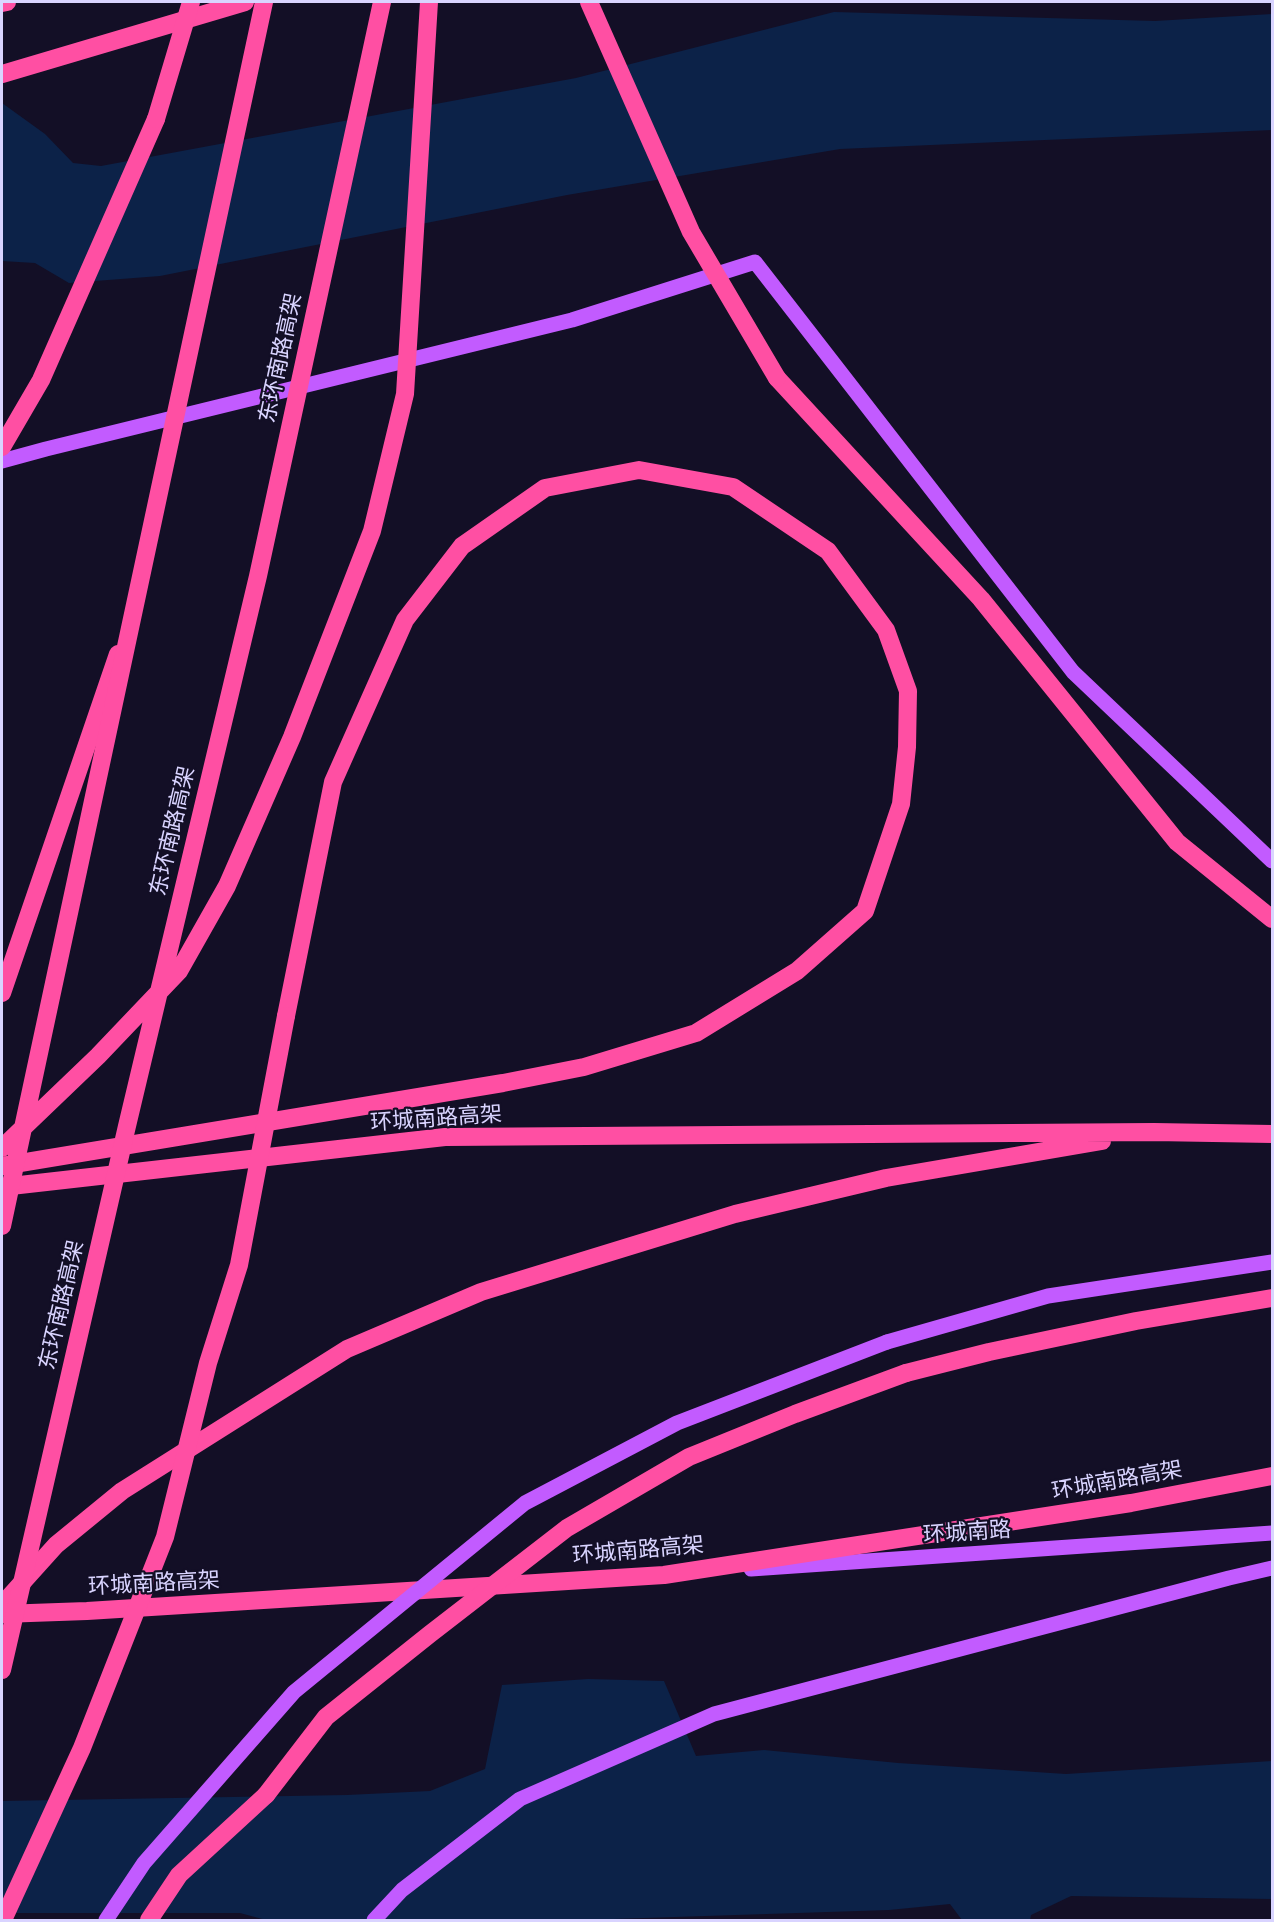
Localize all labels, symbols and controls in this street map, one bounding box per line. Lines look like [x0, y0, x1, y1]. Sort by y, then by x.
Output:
street label: 东环南路高架 [253, 291, 307, 425]
street label: 东环南路高架 [144, 764, 200, 898]
street label: 环城南路高架 [369, 1100, 503, 1136]
street label: 东环南路高架 [33, 1238, 89, 1372]
street label: 环城南路高架 [1050, 1456, 1184, 1504]
street label: 环城南路 [922, 1516, 1012, 1548]
street label: 环城南路高架 [571, 1531, 705, 1569]
street label: 环城南路高架 [87, 1566, 221, 1600]

